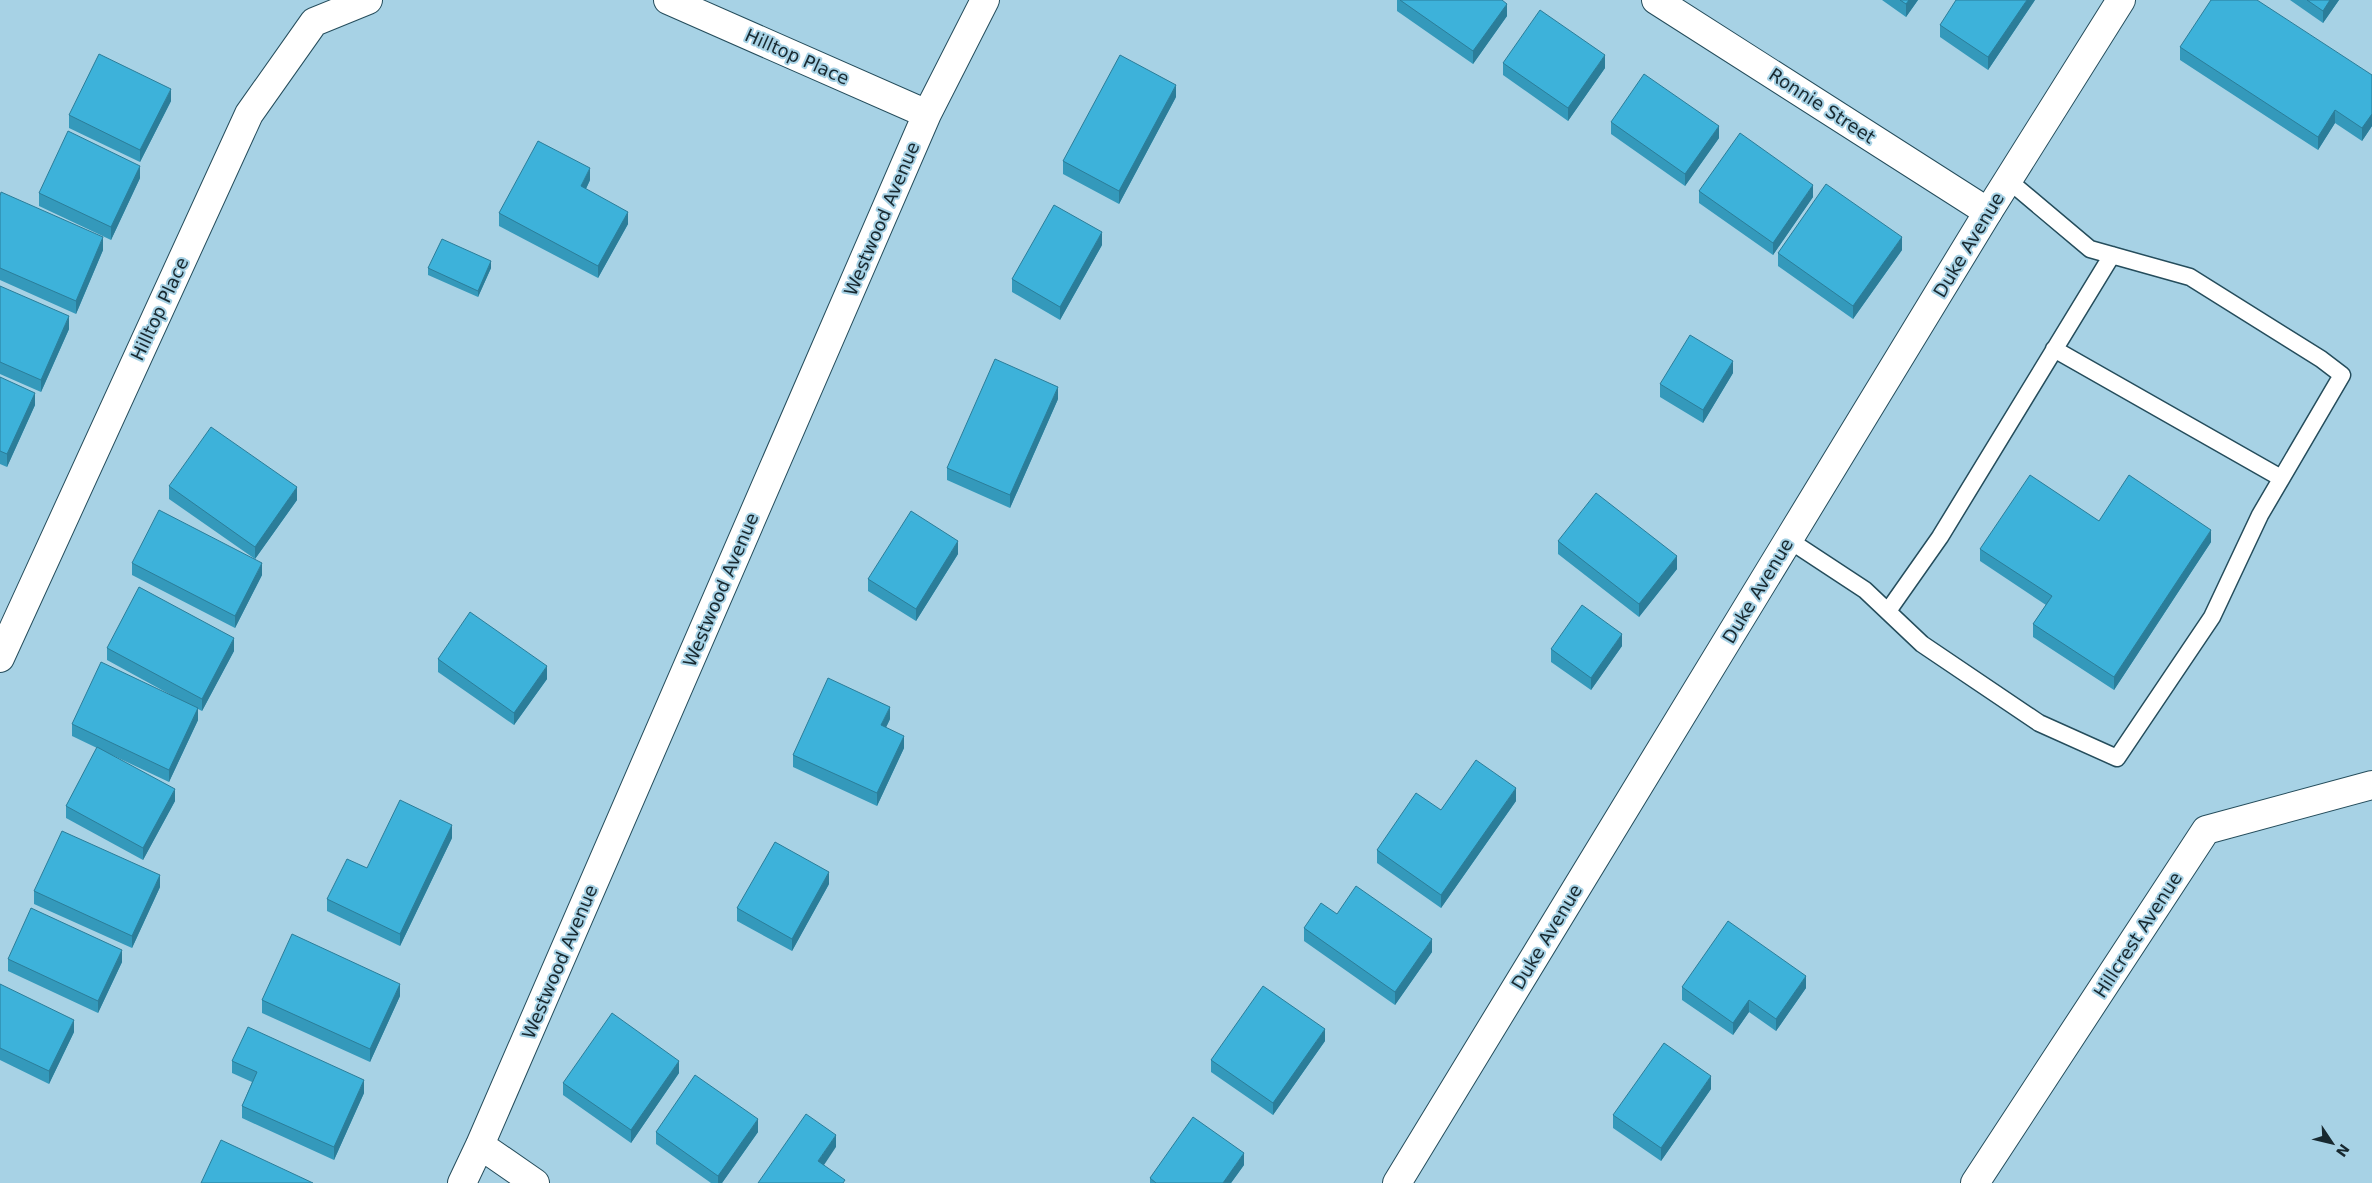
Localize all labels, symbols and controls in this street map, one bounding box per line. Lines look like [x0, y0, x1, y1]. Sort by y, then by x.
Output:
street label: Hilltop Place [742, 24, 852, 89]
street label: Ronnie Street [1765, 64, 1879, 148]
street label: Westwood Avenue [840, 139, 923, 299]
street label: Duke Avenue [1929, 188, 2008, 301]
street label: Hilltop Place [126, 254, 193, 364]
street label: Westwood Avenue [679, 510, 762, 670]
street label: Duke Avenue [1718, 534, 1797, 647]
street label: Hillcrest Avenue [2089, 868, 2186, 1001]
street label: Duke Avenue [1507, 880, 1586, 993]
street label: Westwood Avenue [518, 882, 601, 1042]
north arrow [2307, 1118, 2357, 1168]
text: N [2333, 1141, 2353, 1160]

